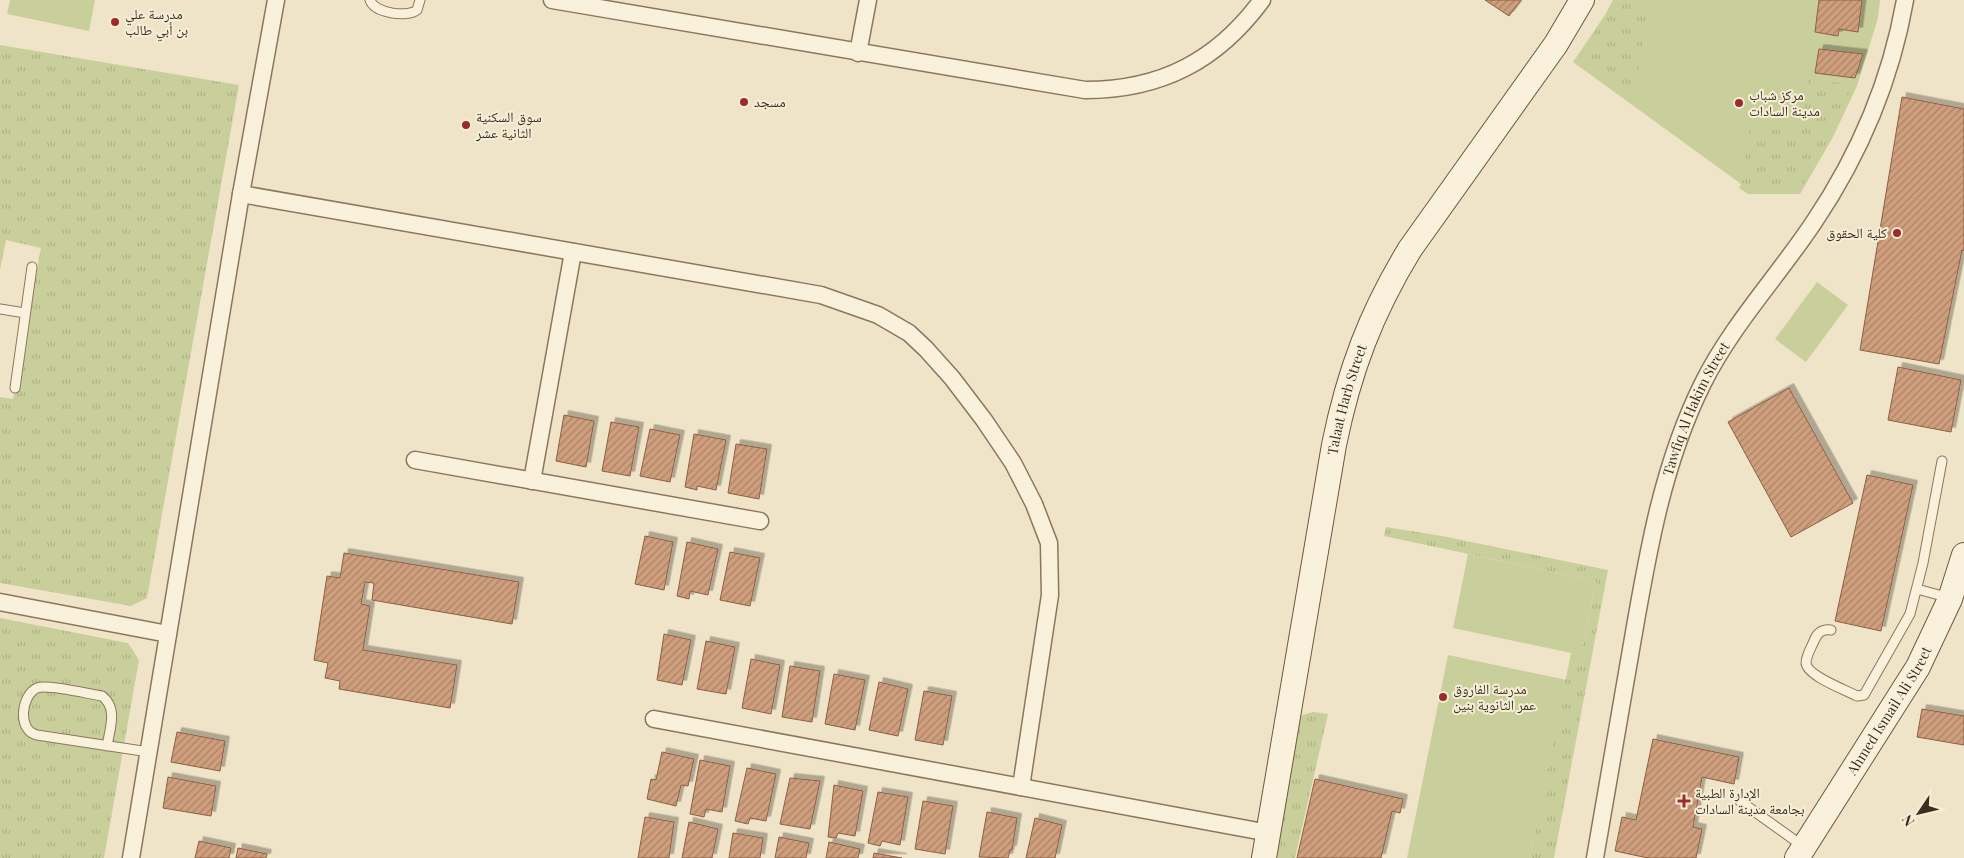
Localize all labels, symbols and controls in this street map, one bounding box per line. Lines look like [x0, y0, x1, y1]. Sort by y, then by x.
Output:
place label: مدرسة علي بن أبي طالب [125, 4, 188, 42]
marker: مدرسة علي بن أبي طالب [109, 16, 121, 28]
place label: مركز شباب مدينة السادات [1749, 85, 1820, 120]
place label: مسجد [754, 92, 786, 111]
marker: مسجد [738, 96, 750, 108]
marker: مركز شباب مدينة السادات [1733, 97, 1745, 109]
place label: سوق السكنية الثانية عشر [475, 107, 542, 142]
marker: سوق السكنية الثانية عشر [460, 119, 472, 131]
place label: كلية الحقوق [1826, 223, 1887, 242]
marker: كلية الحقوق [1891, 227, 1903, 239]
street label: Tawfiq Al Hakim Street [1658, 337, 1734, 478]
street label: Talaat Harb Street [1322, 340, 1371, 456]
street label: Ahmed Ismail Ali Street [1842, 642, 1936, 779]
place label: مدرسة الفاروق عمر الثانوية بنين [1453, 679, 1536, 714]
marker: مدرسة الفاروق عمر الثانوية بنين [1437, 691, 1449, 703]
place label: الإدارة الطبية بجامعة مدينة السادات [1695, 783, 1805, 818]
north arrow [1894, 788, 1944, 838]
marker: الإدارة الطبية بجامعة مدينة السادات [1677, 794, 1691, 808]
text: N [1897, 811, 1919, 830]

